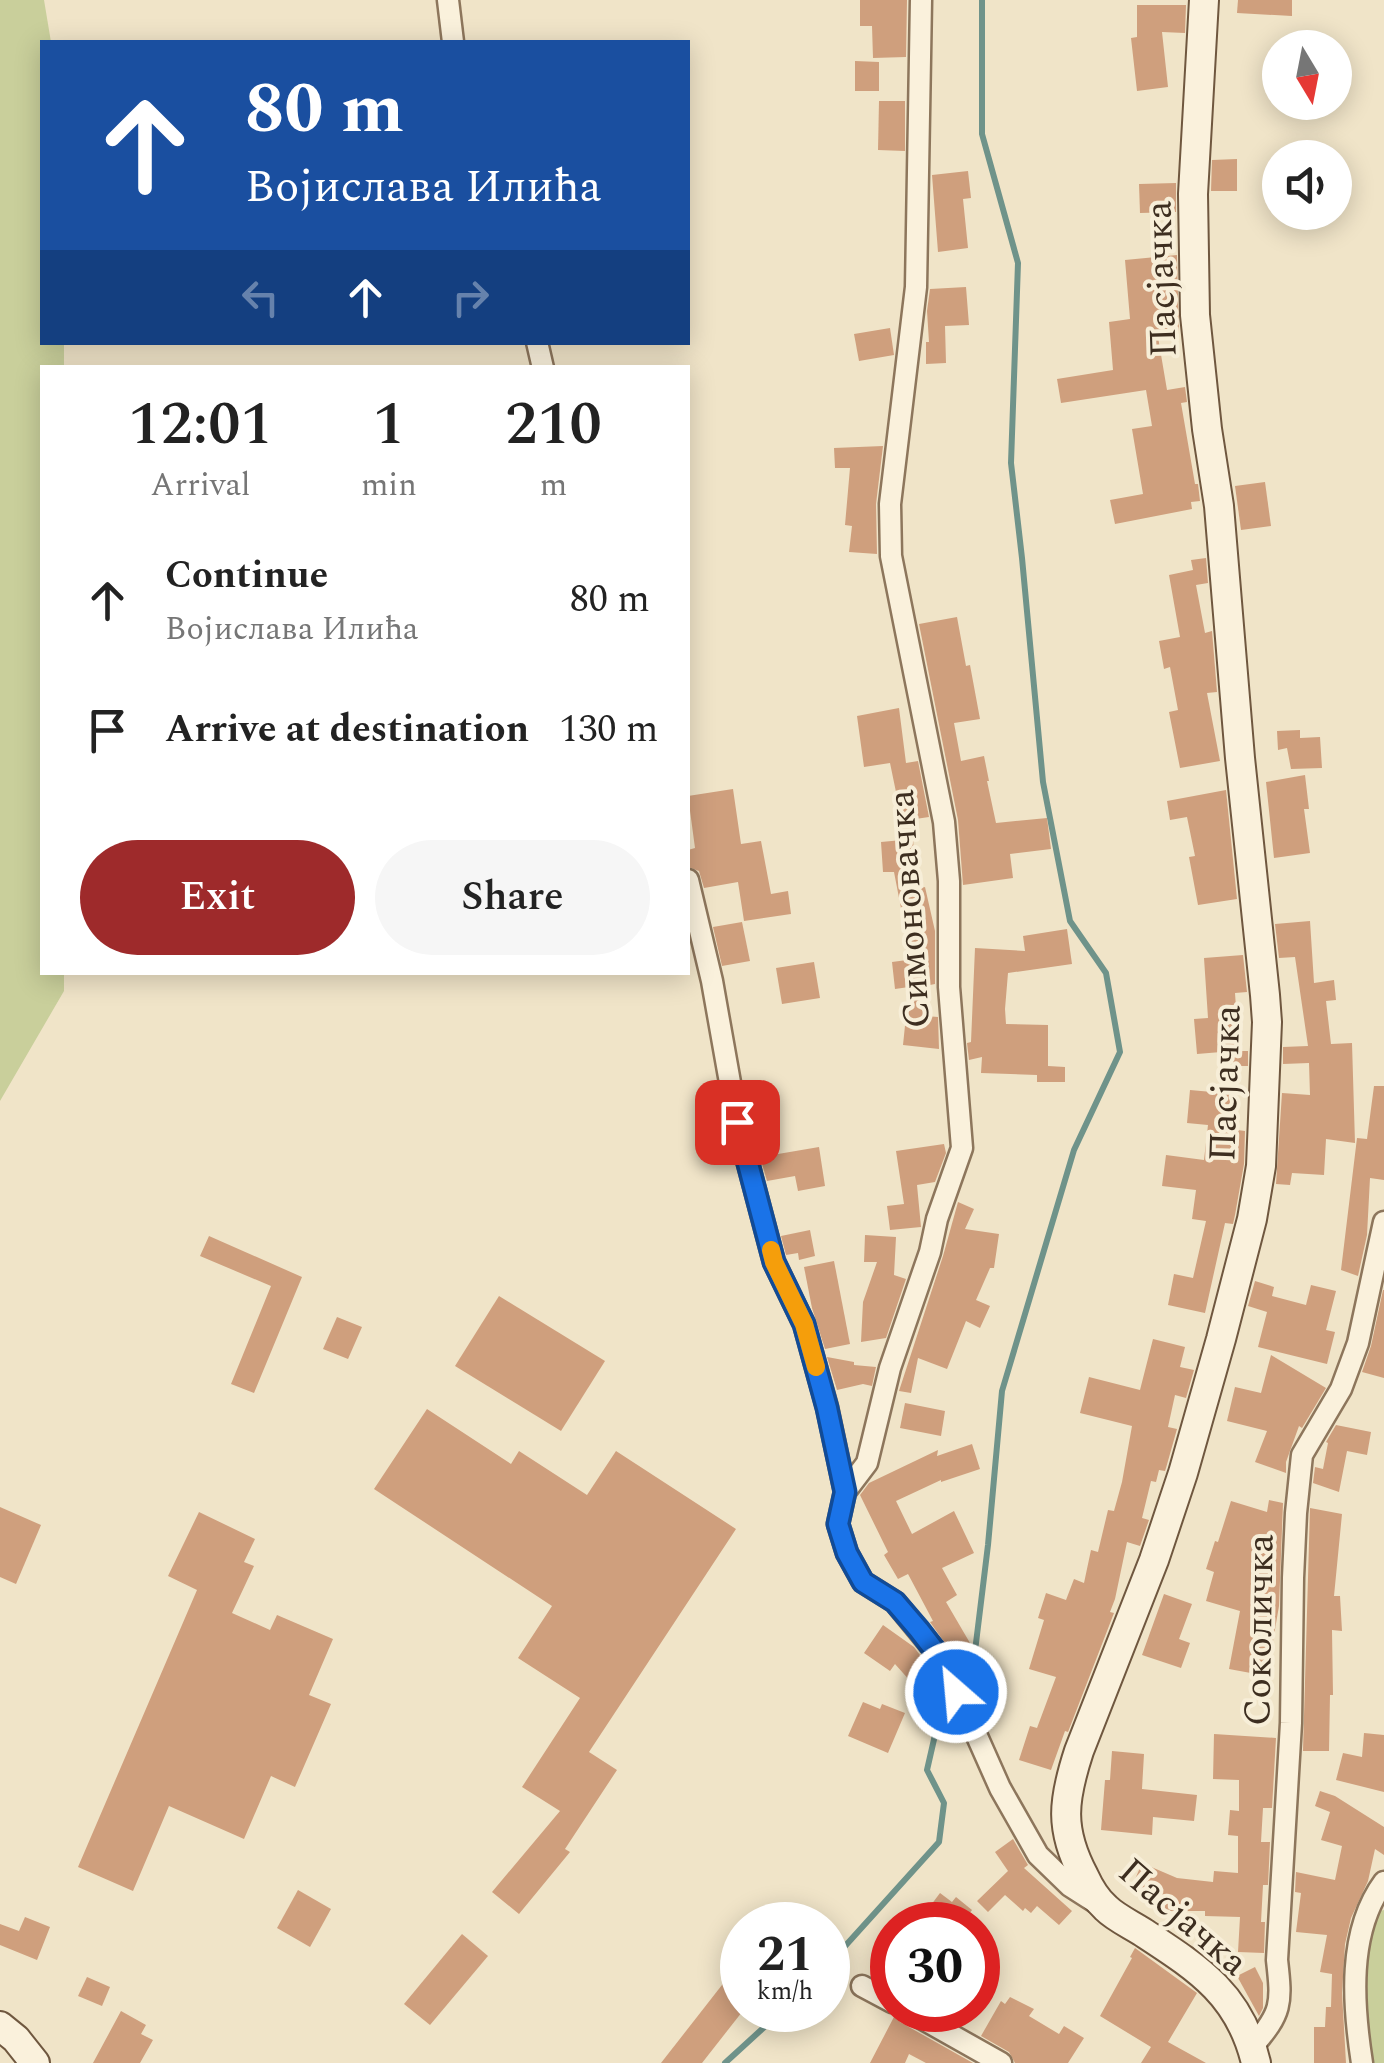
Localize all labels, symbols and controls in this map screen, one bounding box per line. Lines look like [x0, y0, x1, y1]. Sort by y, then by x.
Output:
north arrow [1262, 30, 1352, 120]
map controls [1262, 30, 1352, 230]
text: 80 m [245, 57, 404, 163]
icon: ahead [80, 80, 210, 210]
button: sound [1262, 140, 1352, 230]
text: Војислава Илића [245, 153, 602, 222]
street label: Пасјачка [1130, 199, 1194, 358]
icon: left [233, 270, 288, 325]
icon: ahead [338, 270, 393, 325]
icon: right [443, 270, 498, 325]
text: 12:01 [128, 379, 273, 471]
text: 1 [373, 379, 405, 471]
text: 210 [505, 379, 602, 471]
text: Arrival [151, 461, 250, 510]
text: min [361, 461, 417, 510]
text: m [540, 461, 567, 510]
text: Continue [165, 547, 328, 605]
text: 80 m [570, 571, 650, 629]
icon: ahead [80, 573, 135, 628]
text: Војислава Илића [165, 605, 419, 654]
text: Arrive at destination [165, 701, 529, 759]
text: 130 m [559, 701, 658, 759]
icon: arrive [80, 703, 135, 758]
street label: Симоновачка [873, 787, 947, 1030]
button: Exit [80, 840, 355, 955]
button: Share [375, 840, 650, 955]
street label: Пасјачка [1194, 1003, 1258, 1162]
pin [695, 1080, 780, 1165]
icon: arrive [710, 1095, 765, 1150]
street label: Соколичка [1229, 1533, 1291, 1727]
position arrow [904, 1640, 1008, 1744]
street label: Пасјачка [1105, 1844, 1261, 1991]
speed limit sign: 30 [870, 1902, 1000, 2032]
text: 21 [757, 1917, 813, 1993]
text: km/h [757, 1973, 813, 2011]

